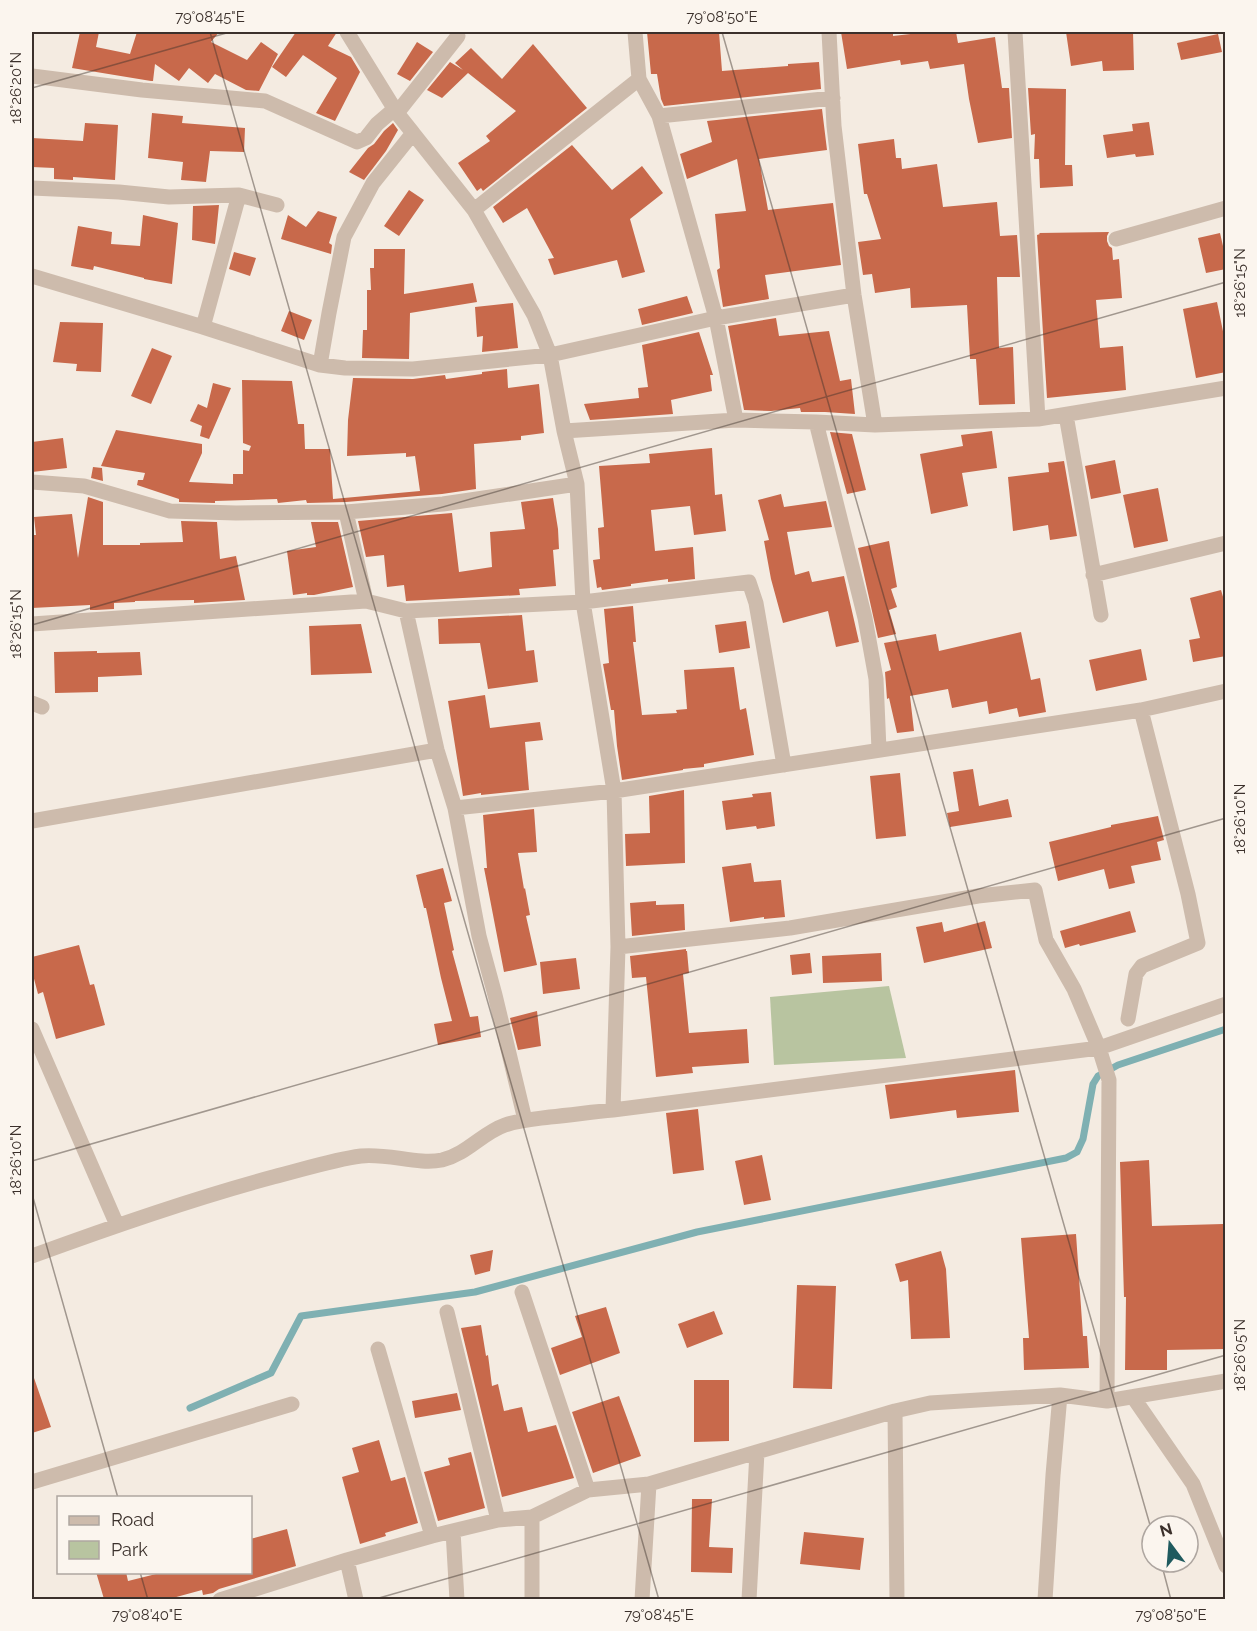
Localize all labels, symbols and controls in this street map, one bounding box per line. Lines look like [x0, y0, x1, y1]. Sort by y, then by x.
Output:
text: 79°08'45"E [175, 8, 245, 26]
text: 79°08'50"E [686, 8, 758, 26]
text: 18°26'20"N [7, 52, 25, 124]
text: 18°26'15"N [1231, 248, 1249, 318]
text: 18°26'15"N [7, 589, 25, 659]
text: 18°26'10"N [1231, 784, 1249, 854]
text: 18°26'10"N [7, 1125, 25, 1195]
text: 18°26'05"N [1231, 1319, 1249, 1391]
legend [57, 1496, 252, 1574]
text: Road [111, 1509, 154, 1530]
north arrow [1140, 1514, 1200, 1574]
text: N [1158, 1519, 1174, 1541]
text: Park [111, 1539, 148, 1560]
text: 79°08'40"E [112, 1606, 182, 1624]
text: 79°08'45"E [624, 1606, 694, 1624]
text: 79°08'50"E [1135, 1606, 1207, 1624]

